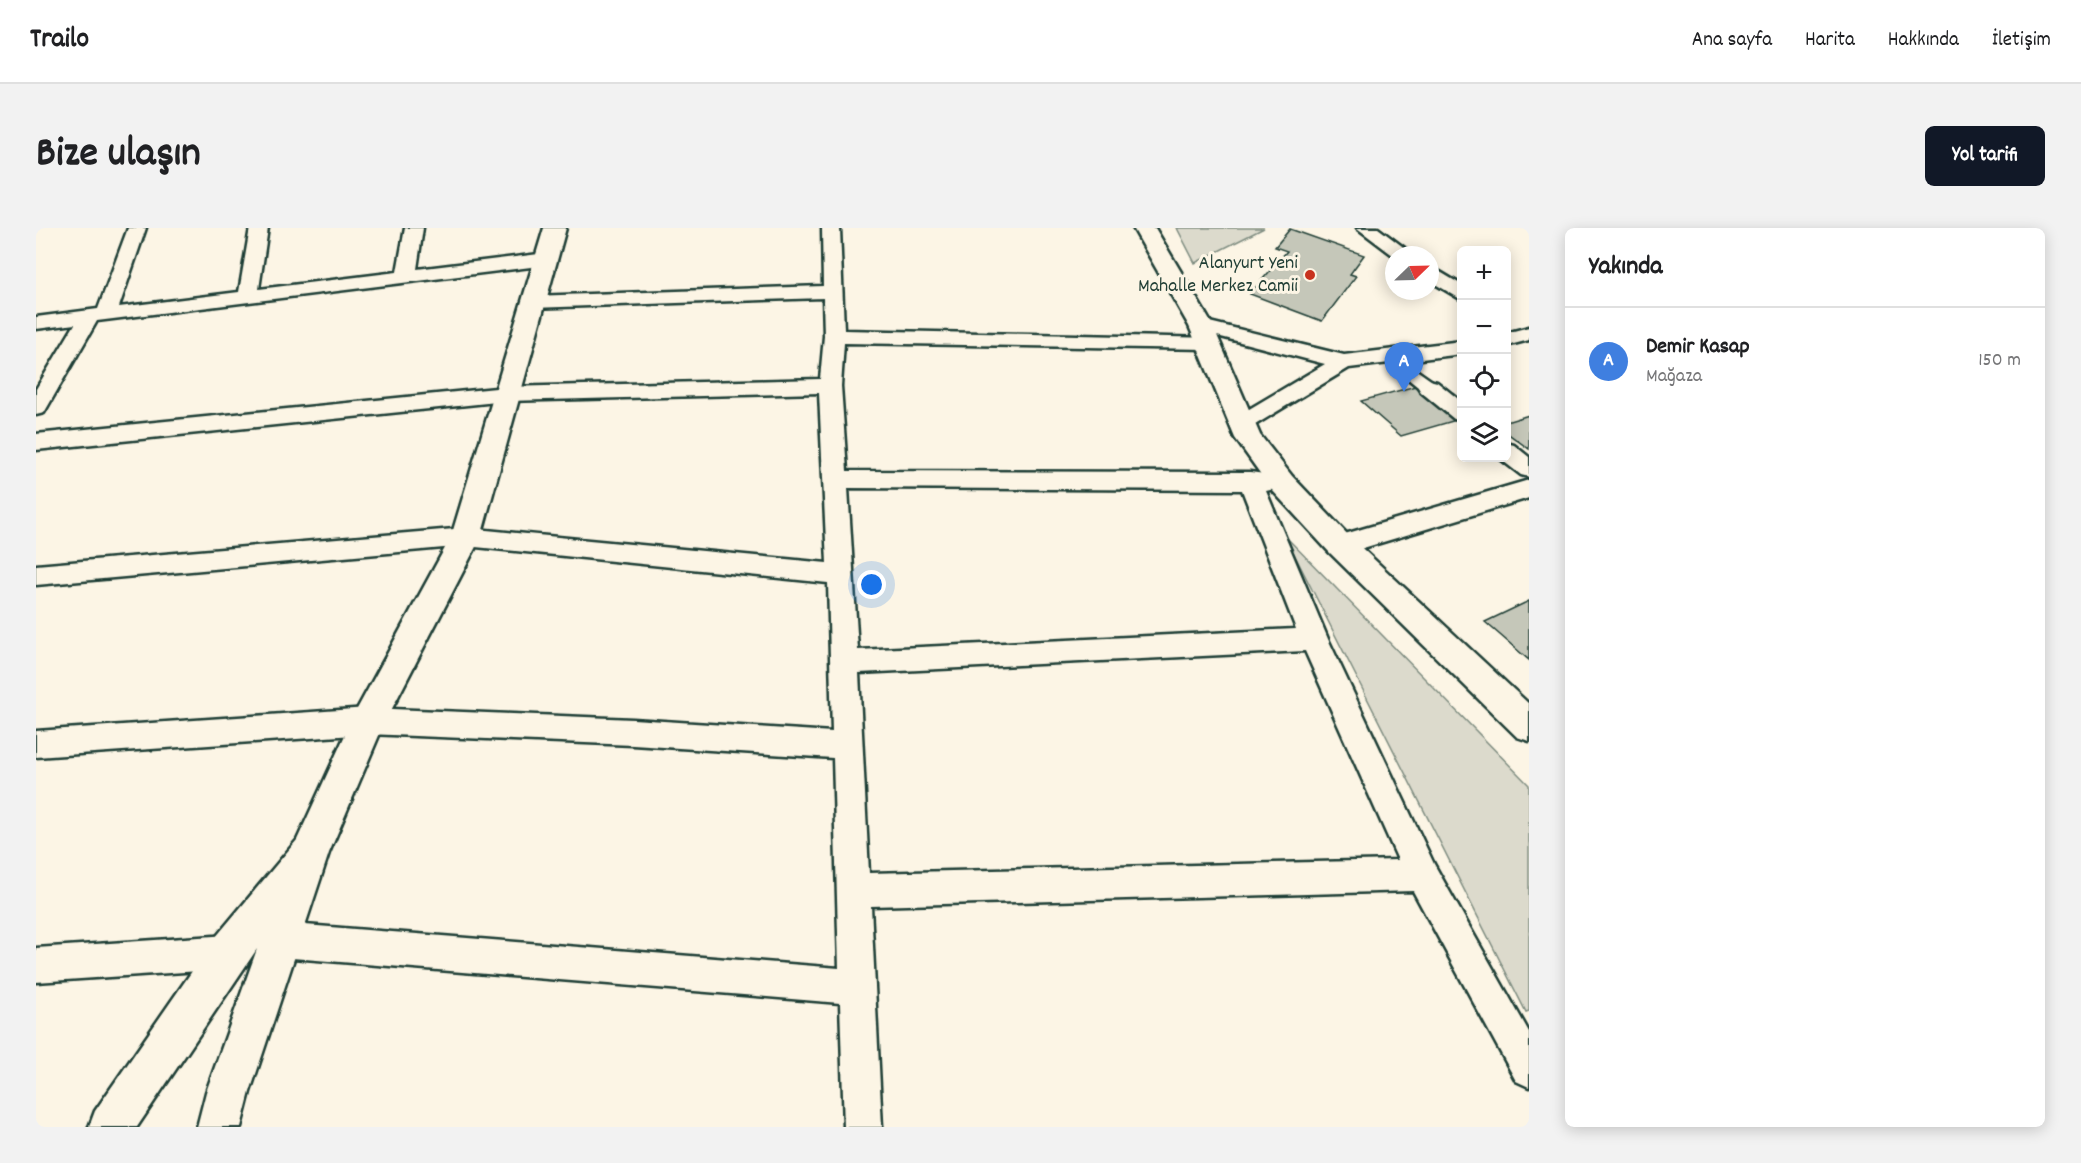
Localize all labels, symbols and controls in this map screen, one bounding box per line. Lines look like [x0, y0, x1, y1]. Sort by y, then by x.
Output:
text: Trailo [30, 21, 89, 61]
text: Ana sayfa [1692, 26, 1772, 56]
text: Harita [1805, 26, 1855, 56]
text: Hakkında [1888, 26, 1959, 56]
text: İletişim [1992, 26, 2051, 56]
text: Bize ulaşın [36, 126, 201, 186]
button: Yol tarifi [1925, 126, 2045, 186]
north arrow [1385, 246, 1439, 300]
map controls [1457, 246, 1511, 462]
button: + [1457, 246, 1511, 300]
text: Yakında [1589, 249, 1663, 286]
place label: Alanyurt Yeni Mahalle Merkez Camii [1138, 250, 1298, 301]
marker: Alanyurt Yeni Mahalle Merkez Camii [1303, 268, 1317, 282]
button: − [1457, 300, 1511, 354]
text: Demir Kasap [1646, 332, 1750, 363]
pin: A [1384, 342, 1424, 392]
text: A [1603, 347, 1614, 375]
text: 150 m [1978, 347, 2021, 375]
button: locate [1457, 354, 1511, 408]
text: Mağaza [1646, 363, 1702, 391]
button: layers [1457, 408, 1511, 462]
your location [857, 570, 886, 599]

